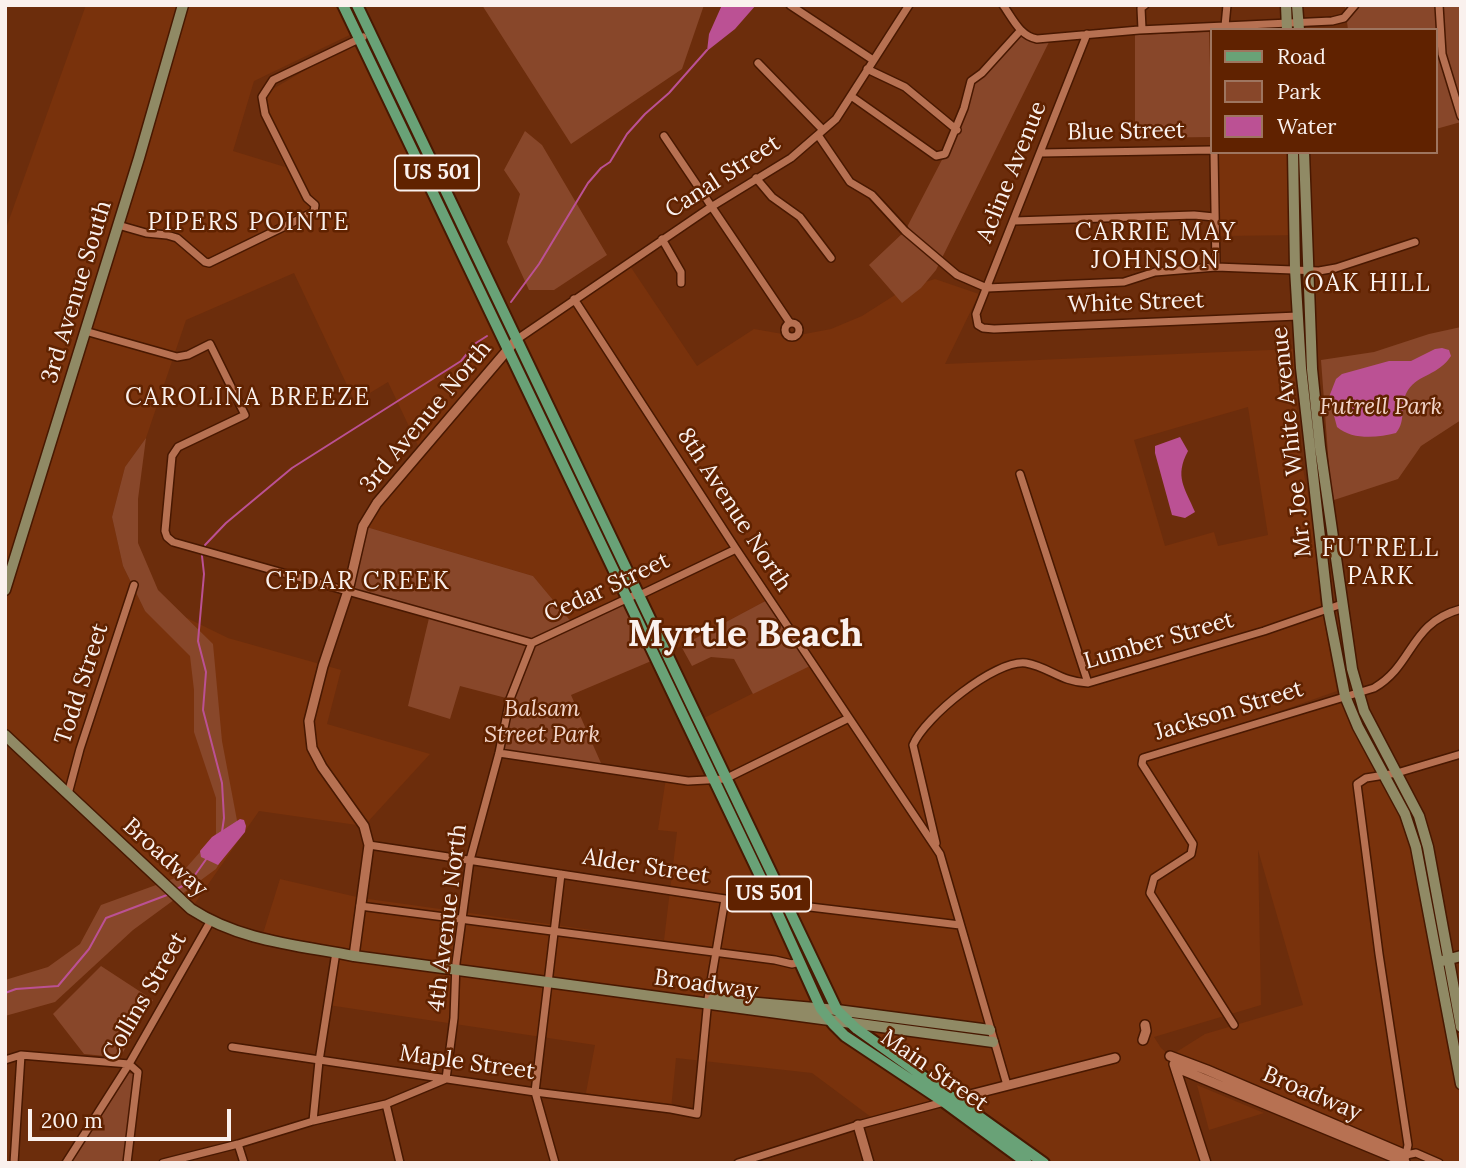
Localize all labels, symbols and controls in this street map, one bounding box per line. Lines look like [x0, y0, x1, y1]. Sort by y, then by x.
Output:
legend [1210, 28, 1438, 154]
text: Road [1277, 43, 1326, 70]
text: Park [1277, 78, 1321, 105]
street label: Acline Avenue [971, 97, 1053, 247]
text: Water [1277, 113, 1336, 140]
street label: Blue Street [1067, 117, 1185, 147]
street label: Canal Street [660, 130, 786, 224]
road number: US 501 [395, 156, 479, 190]
street label: 3rd Avenue South [36, 197, 118, 387]
district label: PIPERS POINTE [149, 209, 349, 237]
district label: CARRIE MAY JOHNSON [1076, 219, 1236, 275]
district label: OAK HILL [1306, 270, 1430, 298]
street label: White Street [1067, 287, 1205, 319]
street label: Mr. Joe White Avenue [1266, 325, 1318, 559]
street label: 3rd Avenue North [354, 335, 498, 499]
district label: CAROLINA BREEZE [127, 384, 369, 412]
park label: Futrell Park [1320, 393, 1442, 421]
street label: 8th Avenue North [671, 423, 797, 597]
district label: FUTRELL PARK [1323, 535, 1439, 591]
street label: Cedar Street [540, 547, 674, 629]
district label: CEDAR CREEK [267, 568, 449, 596]
street label: Lumber Street [1081, 606, 1237, 676]
district label: Myrtle Beach [627, 613, 863, 657]
street label: Todd Street [49, 620, 115, 748]
street label: Jackson Street [1151, 675, 1307, 747]
park label: Balsam Street Park [484, 695, 600, 749]
street label: Broadway [117, 813, 213, 903]
street label: 4th Avenue North [423, 823, 473, 1013]
street label: Alder Street [581, 843, 711, 891]
road number: US 501 [727, 876, 811, 912]
street label: Collins Street [97, 928, 193, 1066]
street label: Broadway [652, 964, 760, 1006]
street label: Main Street [875, 1024, 993, 1118]
street label: Maple Street [397, 1040, 537, 1086]
street label: Broadway [1258, 1061, 1366, 1127]
scale bar [32, 1094, 234, 1138]
text: 200 m [41, 1107, 103, 1134]

